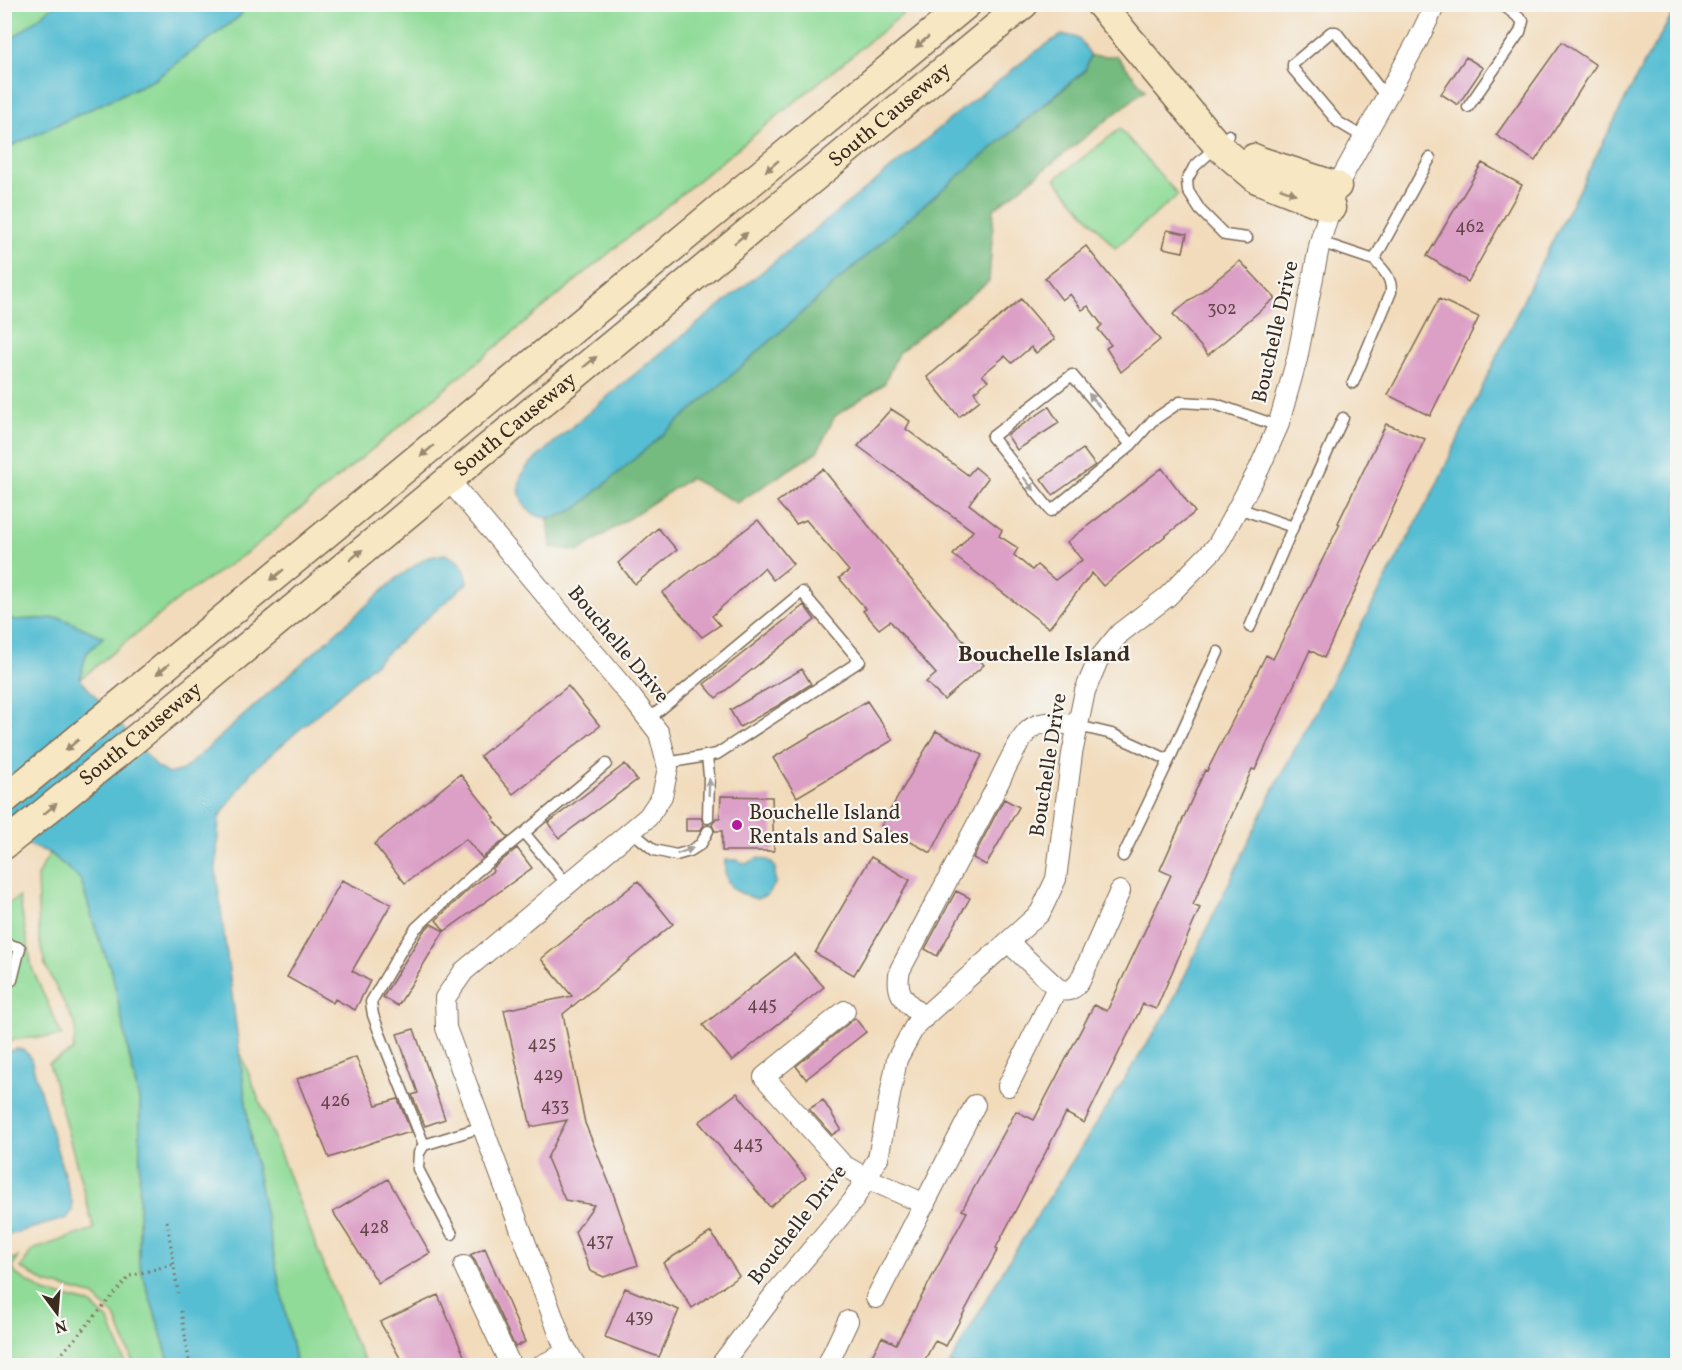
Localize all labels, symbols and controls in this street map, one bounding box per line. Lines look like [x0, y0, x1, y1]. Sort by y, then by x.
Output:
one-way arrow [914, 35, 930, 48]
street label: South Causeway [822, 55, 958, 174]
one-way arrow [765, 159, 780, 172]
one-way arrow [1279, 186, 1297, 196]
house number: 462 [1455, 215, 1485, 240]
one-way arrow [733, 232, 748, 245]
street label: Bouchelle Drive [1246, 258, 1306, 406]
house number: 302 [1207, 297, 1237, 322]
one-way arrow [582, 356, 597, 369]
street label: South Causeway [448, 365, 583, 484]
one-way arrow [1088, 393, 1101, 408]
one-way arrow [420, 444, 435, 457]
one-way arrow [1023, 476, 1035, 491]
one-way arrow [348, 549, 364, 562]
one-way arrow [270, 568, 285, 581]
street label: Bouchelle Drive [560, 580, 676, 710]
district label: Bouchelle Island [958, 640, 1130, 671]
one-way arrow [156, 662, 171, 675]
street label: South Causeway [73, 675, 209, 793]
street label: Bouchelle Drive [1023, 691, 1075, 839]
one-way arrow [64, 738, 80, 751]
one-way arrow [704, 777, 713, 796]
place label: Bouchelle Island Rentals and Sales [749, 799, 909, 852]
one-way arrow [42, 802, 58, 815]
marker: Bouchelle Island Rentals and Sales [730, 818, 744, 832]
one-way arrow [676, 846, 694, 856]
house number: 445 [747, 993, 777, 1018]
house number: 425 [527, 1032, 557, 1057]
house number: 429 [533, 1063, 563, 1088]
house number: 426 [320, 1089, 350, 1114]
house number: 433 [541, 1094, 569, 1119]
house number: 443 [733, 1132, 763, 1157]
street label: Bouchelle Drive [742, 1159, 854, 1291]
house number: 428 [359, 1216, 389, 1241]
house number: 437 [586, 1229, 614, 1254]
north arrow [27, 1283, 87, 1343]
house number: 439 [625, 1305, 653, 1330]
text: N [52, 1313, 69, 1338]

